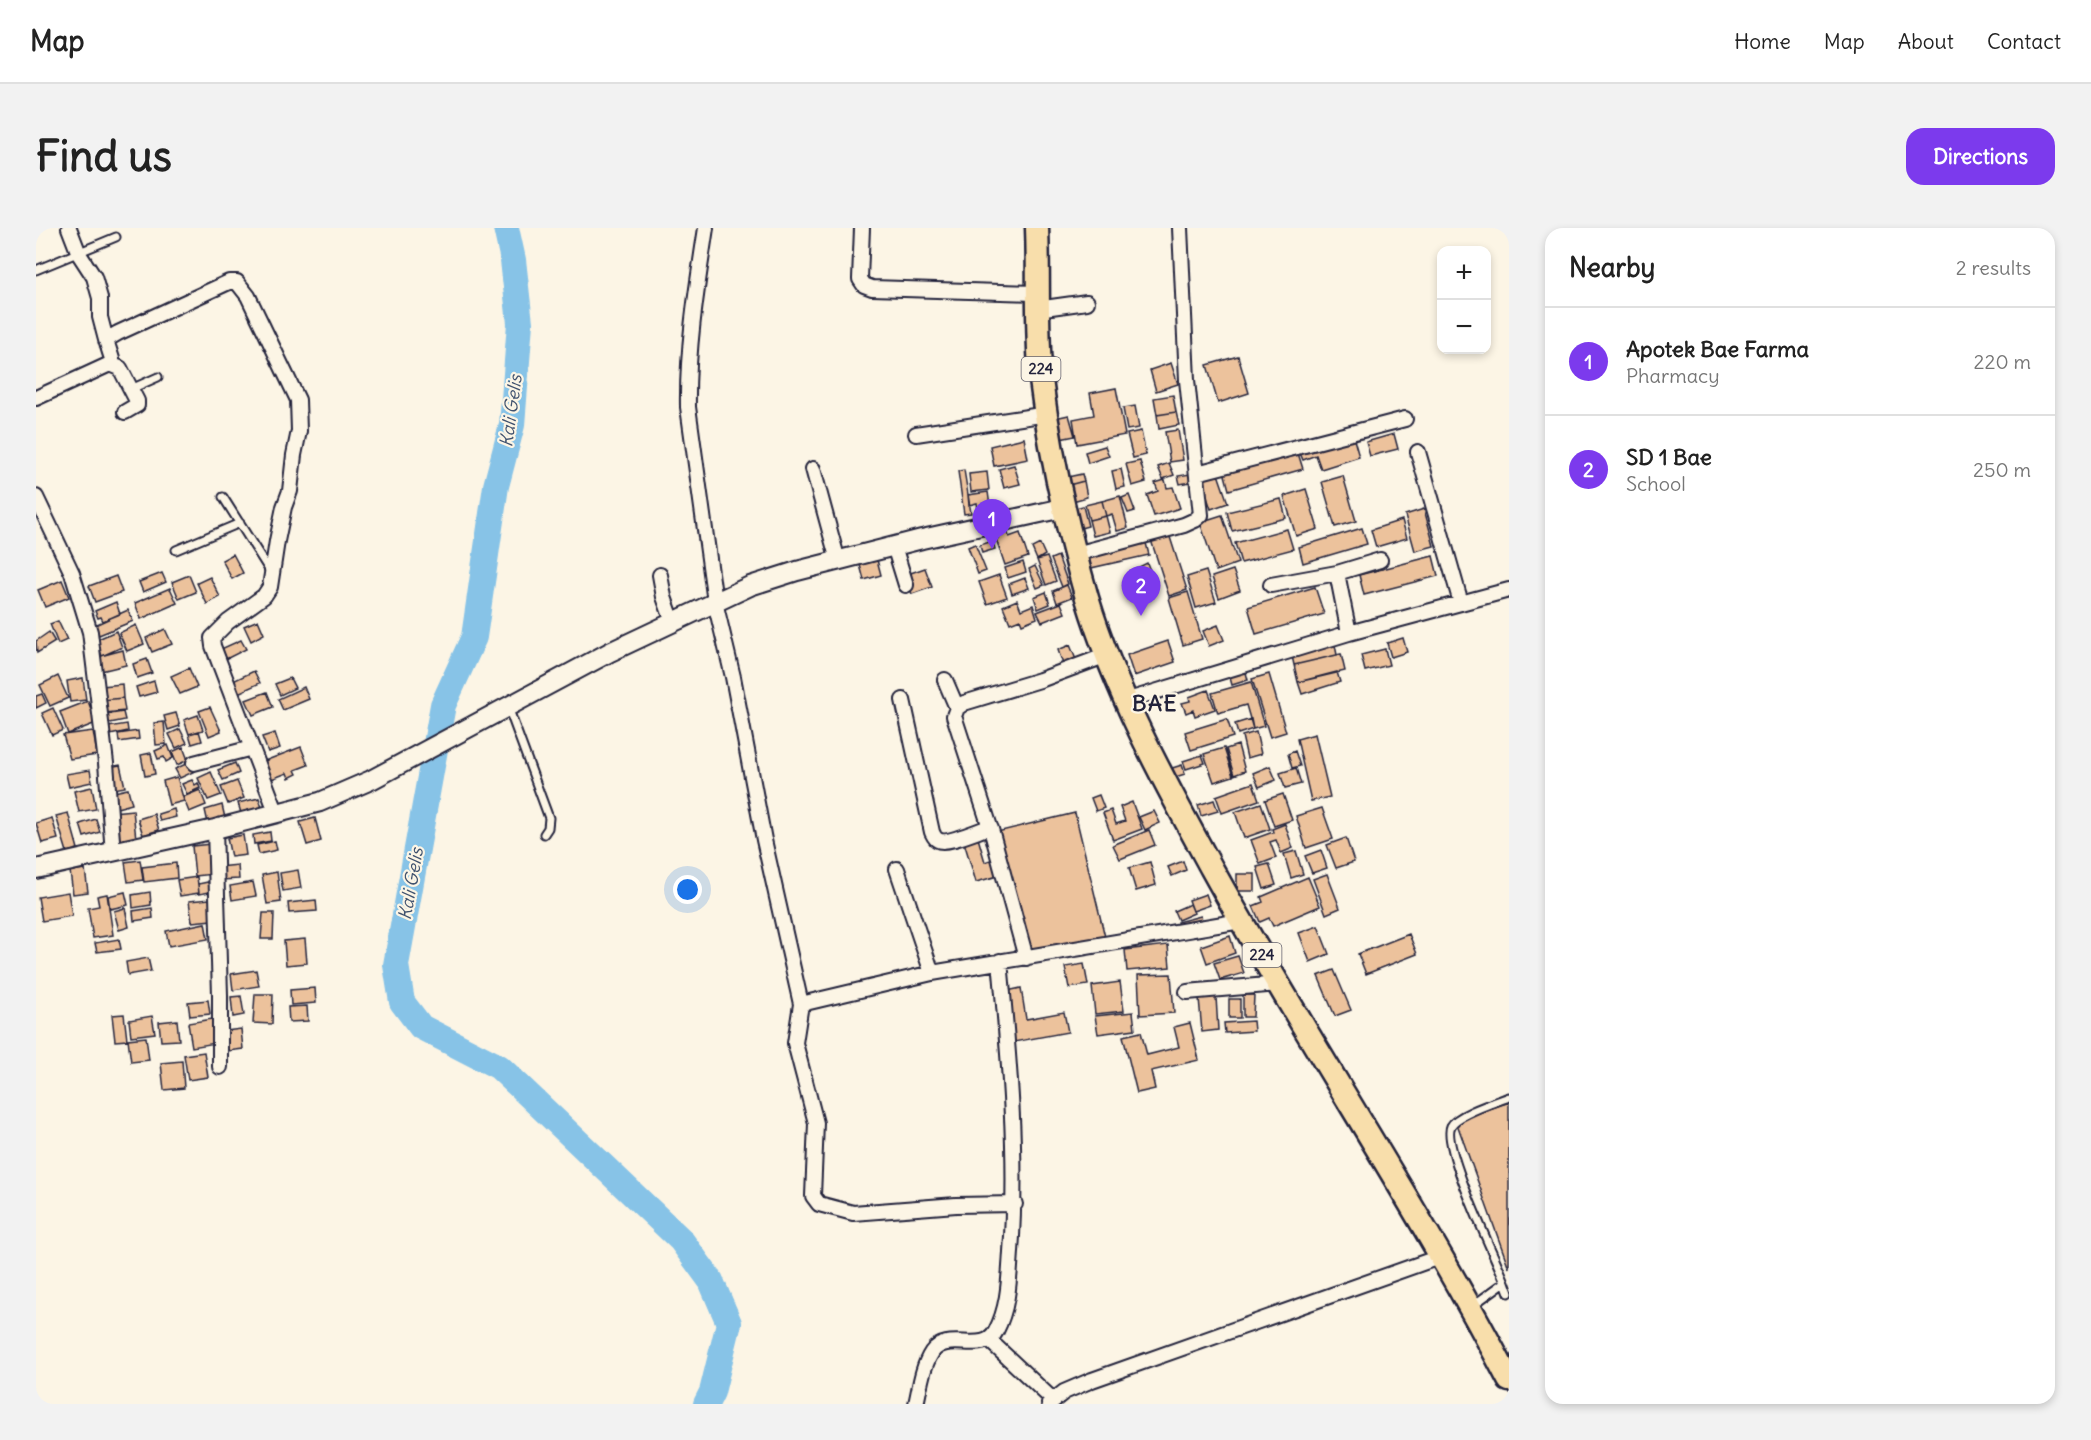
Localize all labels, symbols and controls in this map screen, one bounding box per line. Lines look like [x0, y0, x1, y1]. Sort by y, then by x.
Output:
text: Map [30, 23, 84, 59]
text: Home [1734, 28, 1791, 55]
text: Map [1824, 28, 1865, 55]
text: About [1898, 28, 1954, 55]
text: Contact [1987, 28, 2061, 55]
button: Directions [1906, 128, 2055, 185]
text: Find us [36, 130, 172, 182]
map controls [1437, 246, 1491, 354]
button: + [1437, 246, 1491, 300]
text: Nearby [1569, 251, 1655, 284]
text: 2 results [1956, 255, 2031, 280]
button: − [1437, 300, 1491, 354]
text: Apotek Bae Farma [1626, 335, 1809, 363]
text: 1 [1585, 349, 1592, 374]
text: 220 m [1974, 349, 2031, 374]
road number: 224 [1022, 357, 1060, 381]
text: Pharmacy [1626, 363, 1720, 388]
water label: Kali Gelis [494, 372, 527, 448]
text: SD 1 Bae [1626, 443, 1712, 471]
text: 2 [1583, 457, 1594, 482]
text: 250 m [1973, 457, 2031, 482]
text: School [1626, 471, 1686, 496]
pin: 1 [972, 500, 1012, 549]
pin: 2 [1122, 566, 1160, 616]
district label: BAE [1132, 689, 1178, 717]
water label: Kali Gelis [393, 844, 428, 922]
your location [673, 875, 702, 904]
road number: 224 [1242, 943, 1282, 967]

